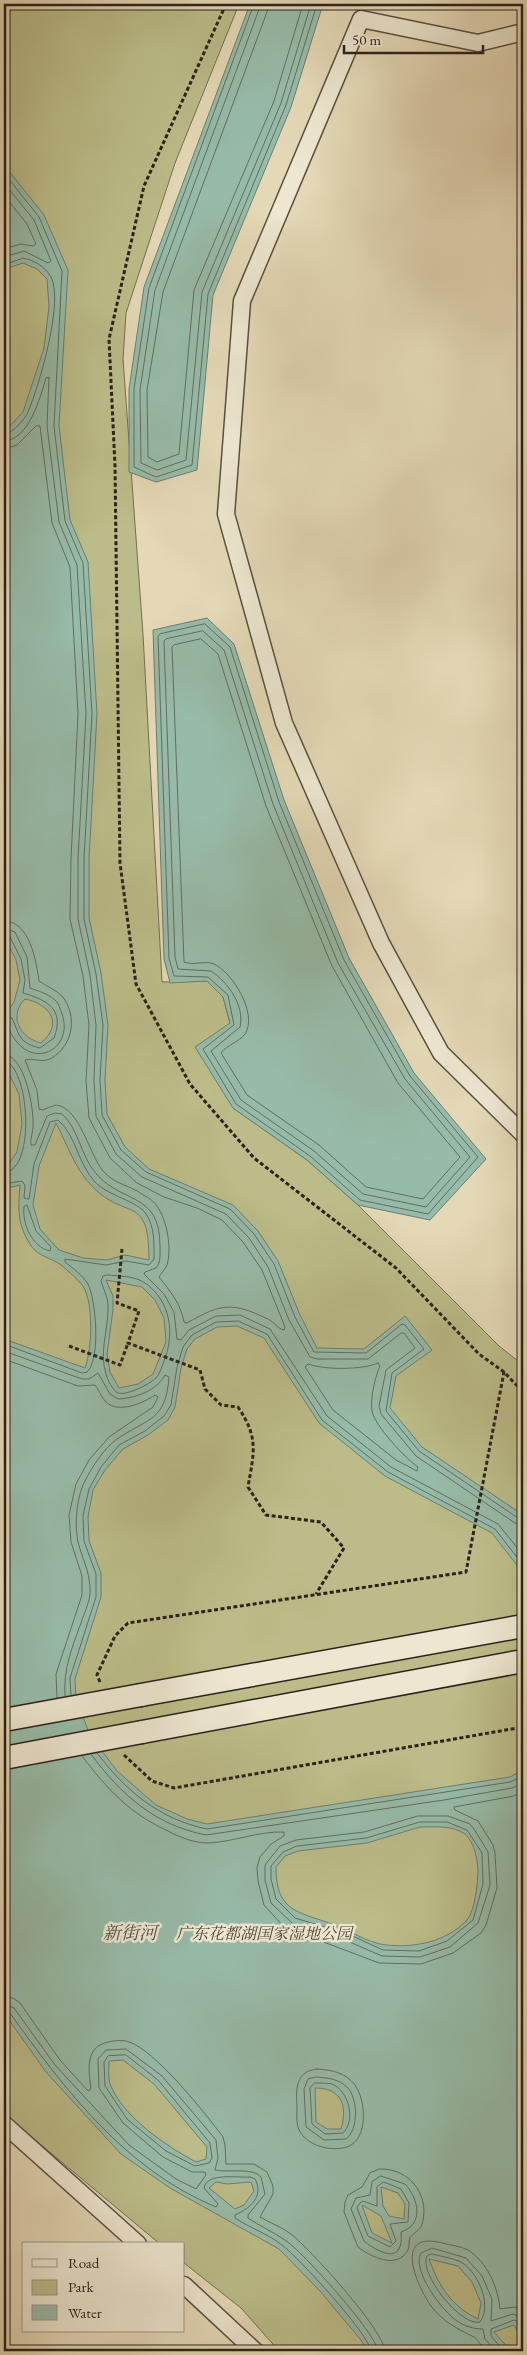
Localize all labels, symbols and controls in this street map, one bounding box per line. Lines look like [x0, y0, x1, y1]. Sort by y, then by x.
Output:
scale bar [344, 22, 483, 54]
text: 50 m [352, 30, 381, 49]
water label: 新街河 [103, 1921, 160, 1944]
park label: 广东花都湖国家湿地公园 [176, 1923, 355, 1944]
legend [22, 2242, 185, 2332]
text: Road [68, 2253, 100, 2272]
text: Park [68, 2277, 95, 2296]
text: Water [68, 2303, 102, 2322]

